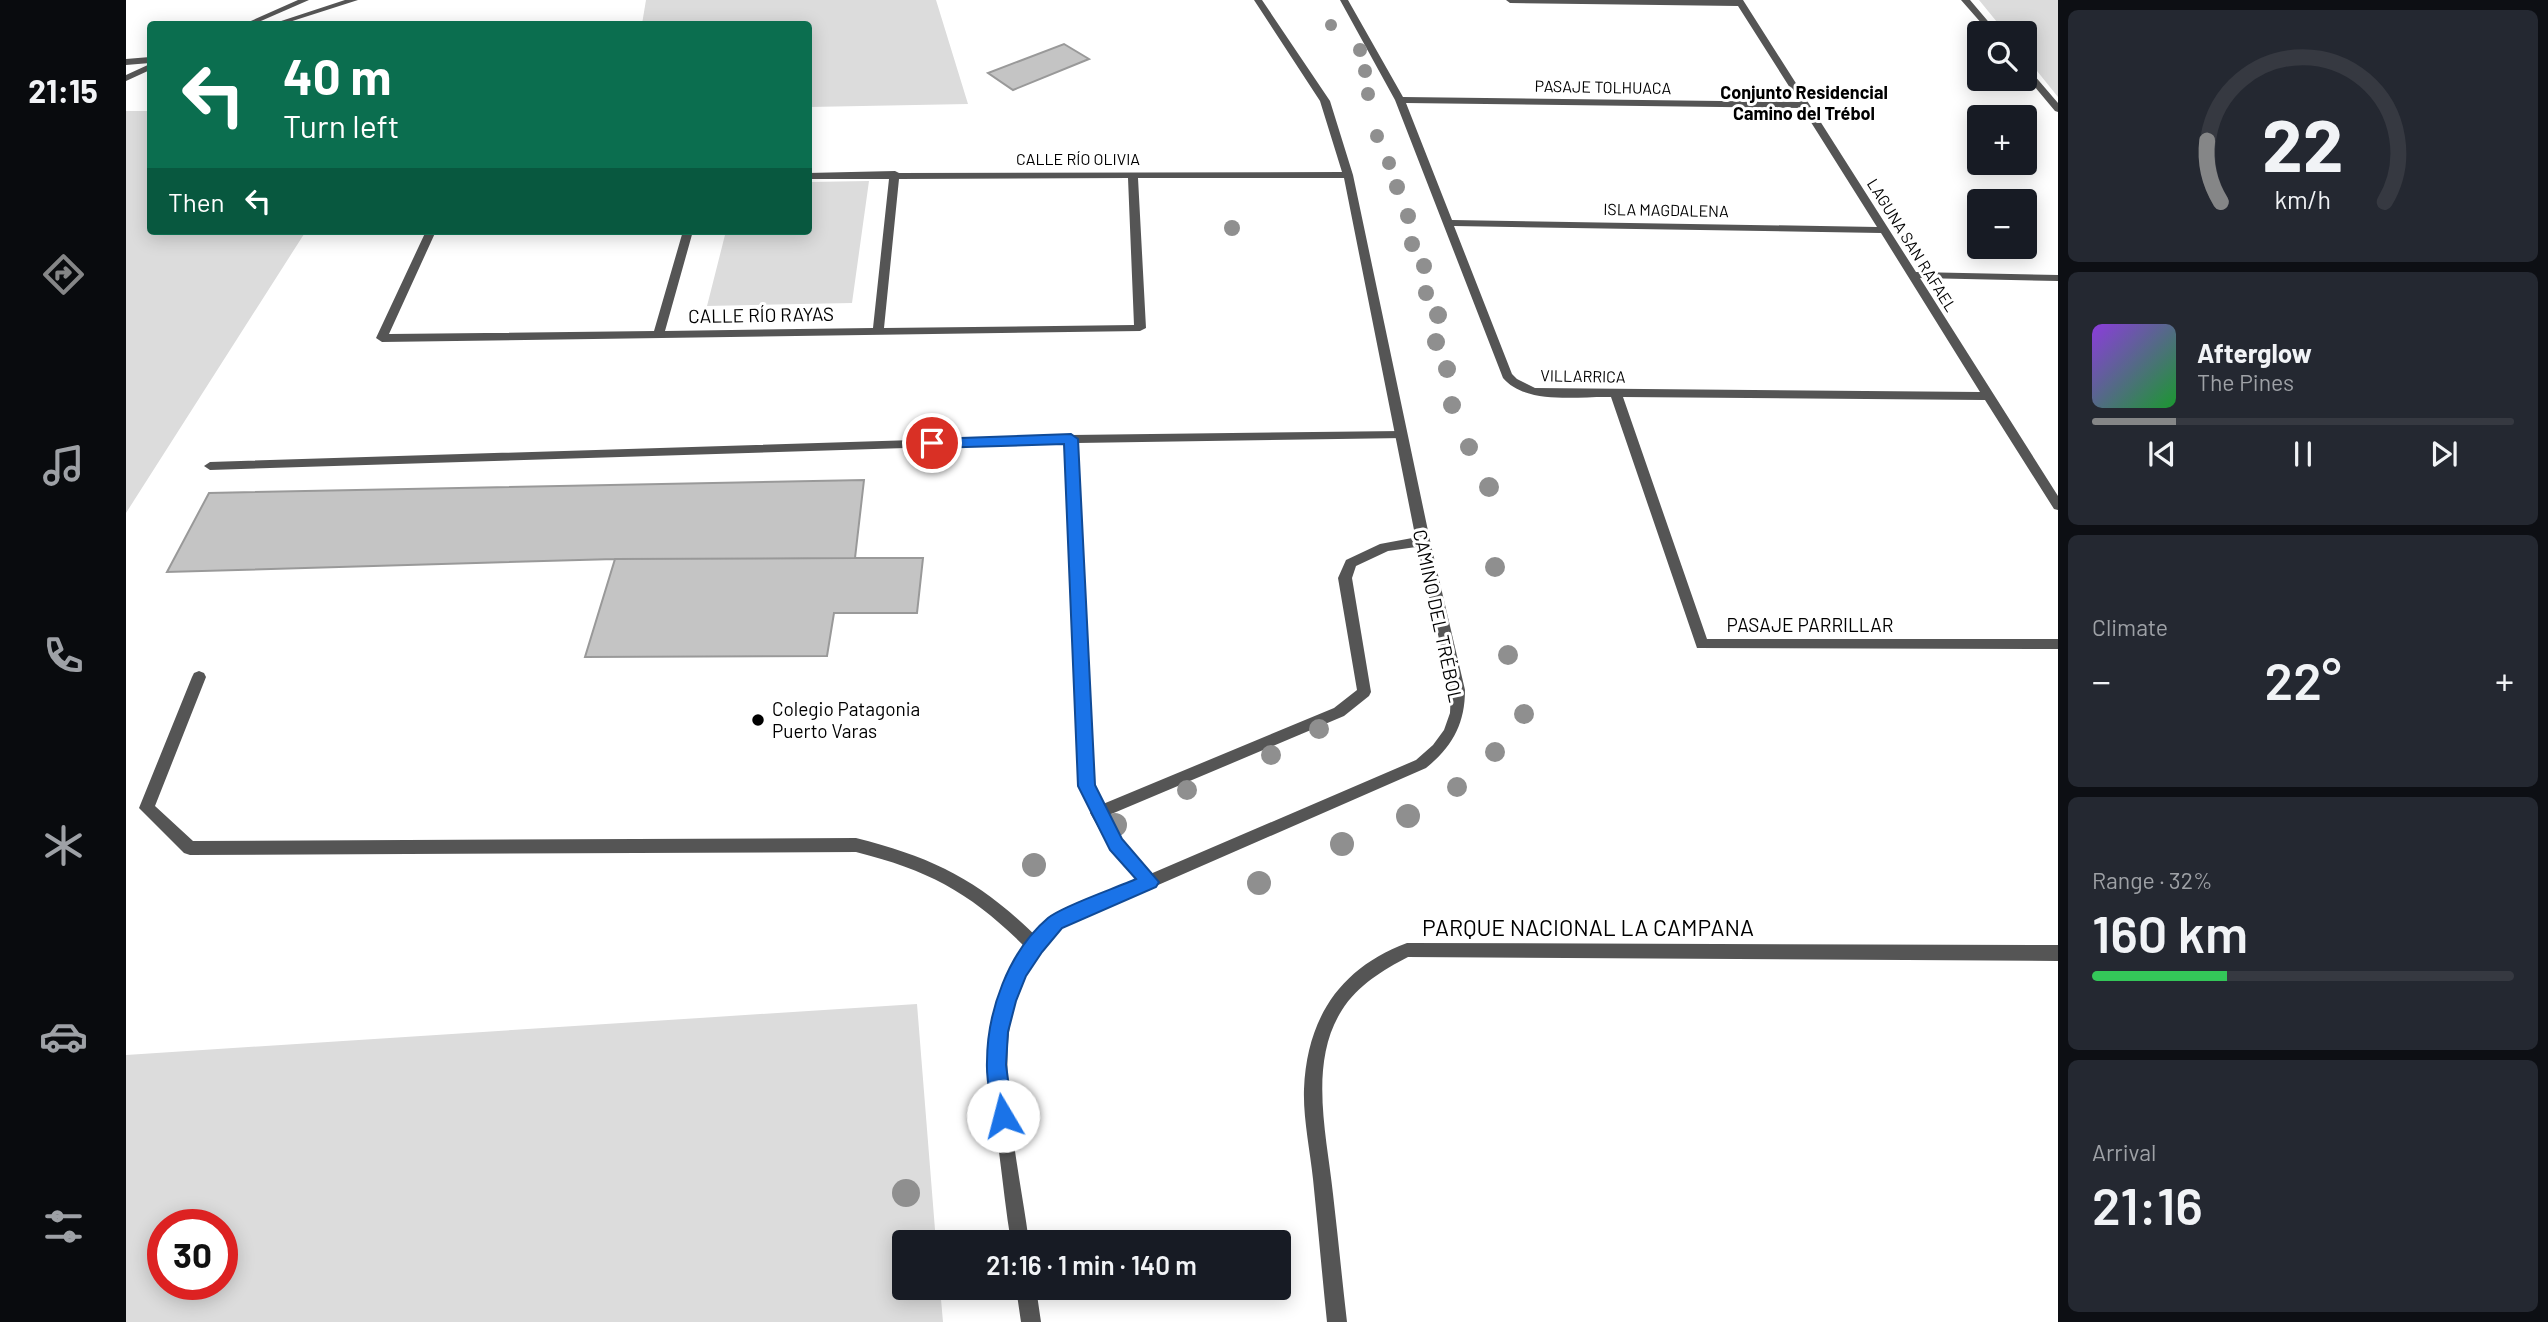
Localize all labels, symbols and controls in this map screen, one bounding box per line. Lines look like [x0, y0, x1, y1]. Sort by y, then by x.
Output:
map controls [1967, 21, 2037, 259]
button: search [1967, 21, 2037, 91]
text: 40 m [283, 46, 391, 105]
icon: left [168, 49, 259, 140]
text: 21:15 [28, 71, 98, 109]
street label: PASAJE TOLHUACA [1534, 76, 1672, 97]
district label: Conjunto Residencial Camino del Trébol [1720, 81, 1888, 124]
text: 22 [2262, 100, 2344, 188]
button: + [1967, 105, 2037, 175]
text: Turn left [283, 106, 400, 144]
street label: CALLE RÍO OLIVIA [1016, 149, 1140, 168]
street label: LAGUNA SAN RAFAEL [1864, 175, 1961, 315]
icon: left [239, 182, 277, 220]
text: km/h [2275, 184, 2331, 214]
text: Then [168, 186, 225, 217]
button: − [1967, 189, 2037, 259]
street label: ISLA MAGDALENA [1603, 199, 1729, 220]
icon: directions [39, 250, 88, 299]
street label: CALLE RÍO RAYAS [688, 302, 834, 327]
text: Afterglow [2197, 337, 2312, 368]
street label: VILLARRICA [1540, 365, 1626, 386]
text: The Pines [2197, 368, 2294, 396]
pin [902, 413, 962, 473]
icon: arrive [913, 424, 951, 462]
icon: previous [2143, 435, 2181, 473]
icon: pause [2284, 435, 2322, 473]
icon: next [2425, 435, 2463, 473]
icon: music [39, 441, 88, 490]
street label: CAMINO DEL TRÉBOL [1409, 527, 1468, 705]
street label: PASAJE PARRILLAR [1727, 613, 1893, 636]
text: Climate [2092, 613, 2168, 641]
icon: phone [39, 631, 88, 680]
text: 22° [2265, 648, 2341, 710]
text: − [2092, 657, 2111, 703]
text: + [2495, 657, 2514, 703]
place label: Colegio Patagonia Puerto Varas [772, 697, 920, 742]
marker: Colegio Patagonia Puerto Varas [750, 712, 766, 728]
icon: climate [39, 821, 88, 870]
text: Range · 32% [2092, 866, 2213, 894]
text: 160 km [2092, 901, 2248, 963]
street label: PARQUE NACIONAL LA CAMPANA [1422, 913, 1754, 941]
icon: car [39, 1012, 88, 1061]
position arrow [966, 1079, 1040, 1153]
text: Arrival [2092, 1138, 2156, 1166]
text: 21:16 [2092, 1173, 2203, 1235]
icon: filters [39, 1202, 88, 1251]
speed limit sign: 30 [147, 1209, 238, 1300]
text: 21:16 · 1 min · 140 m [986, 1249, 1197, 1280]

